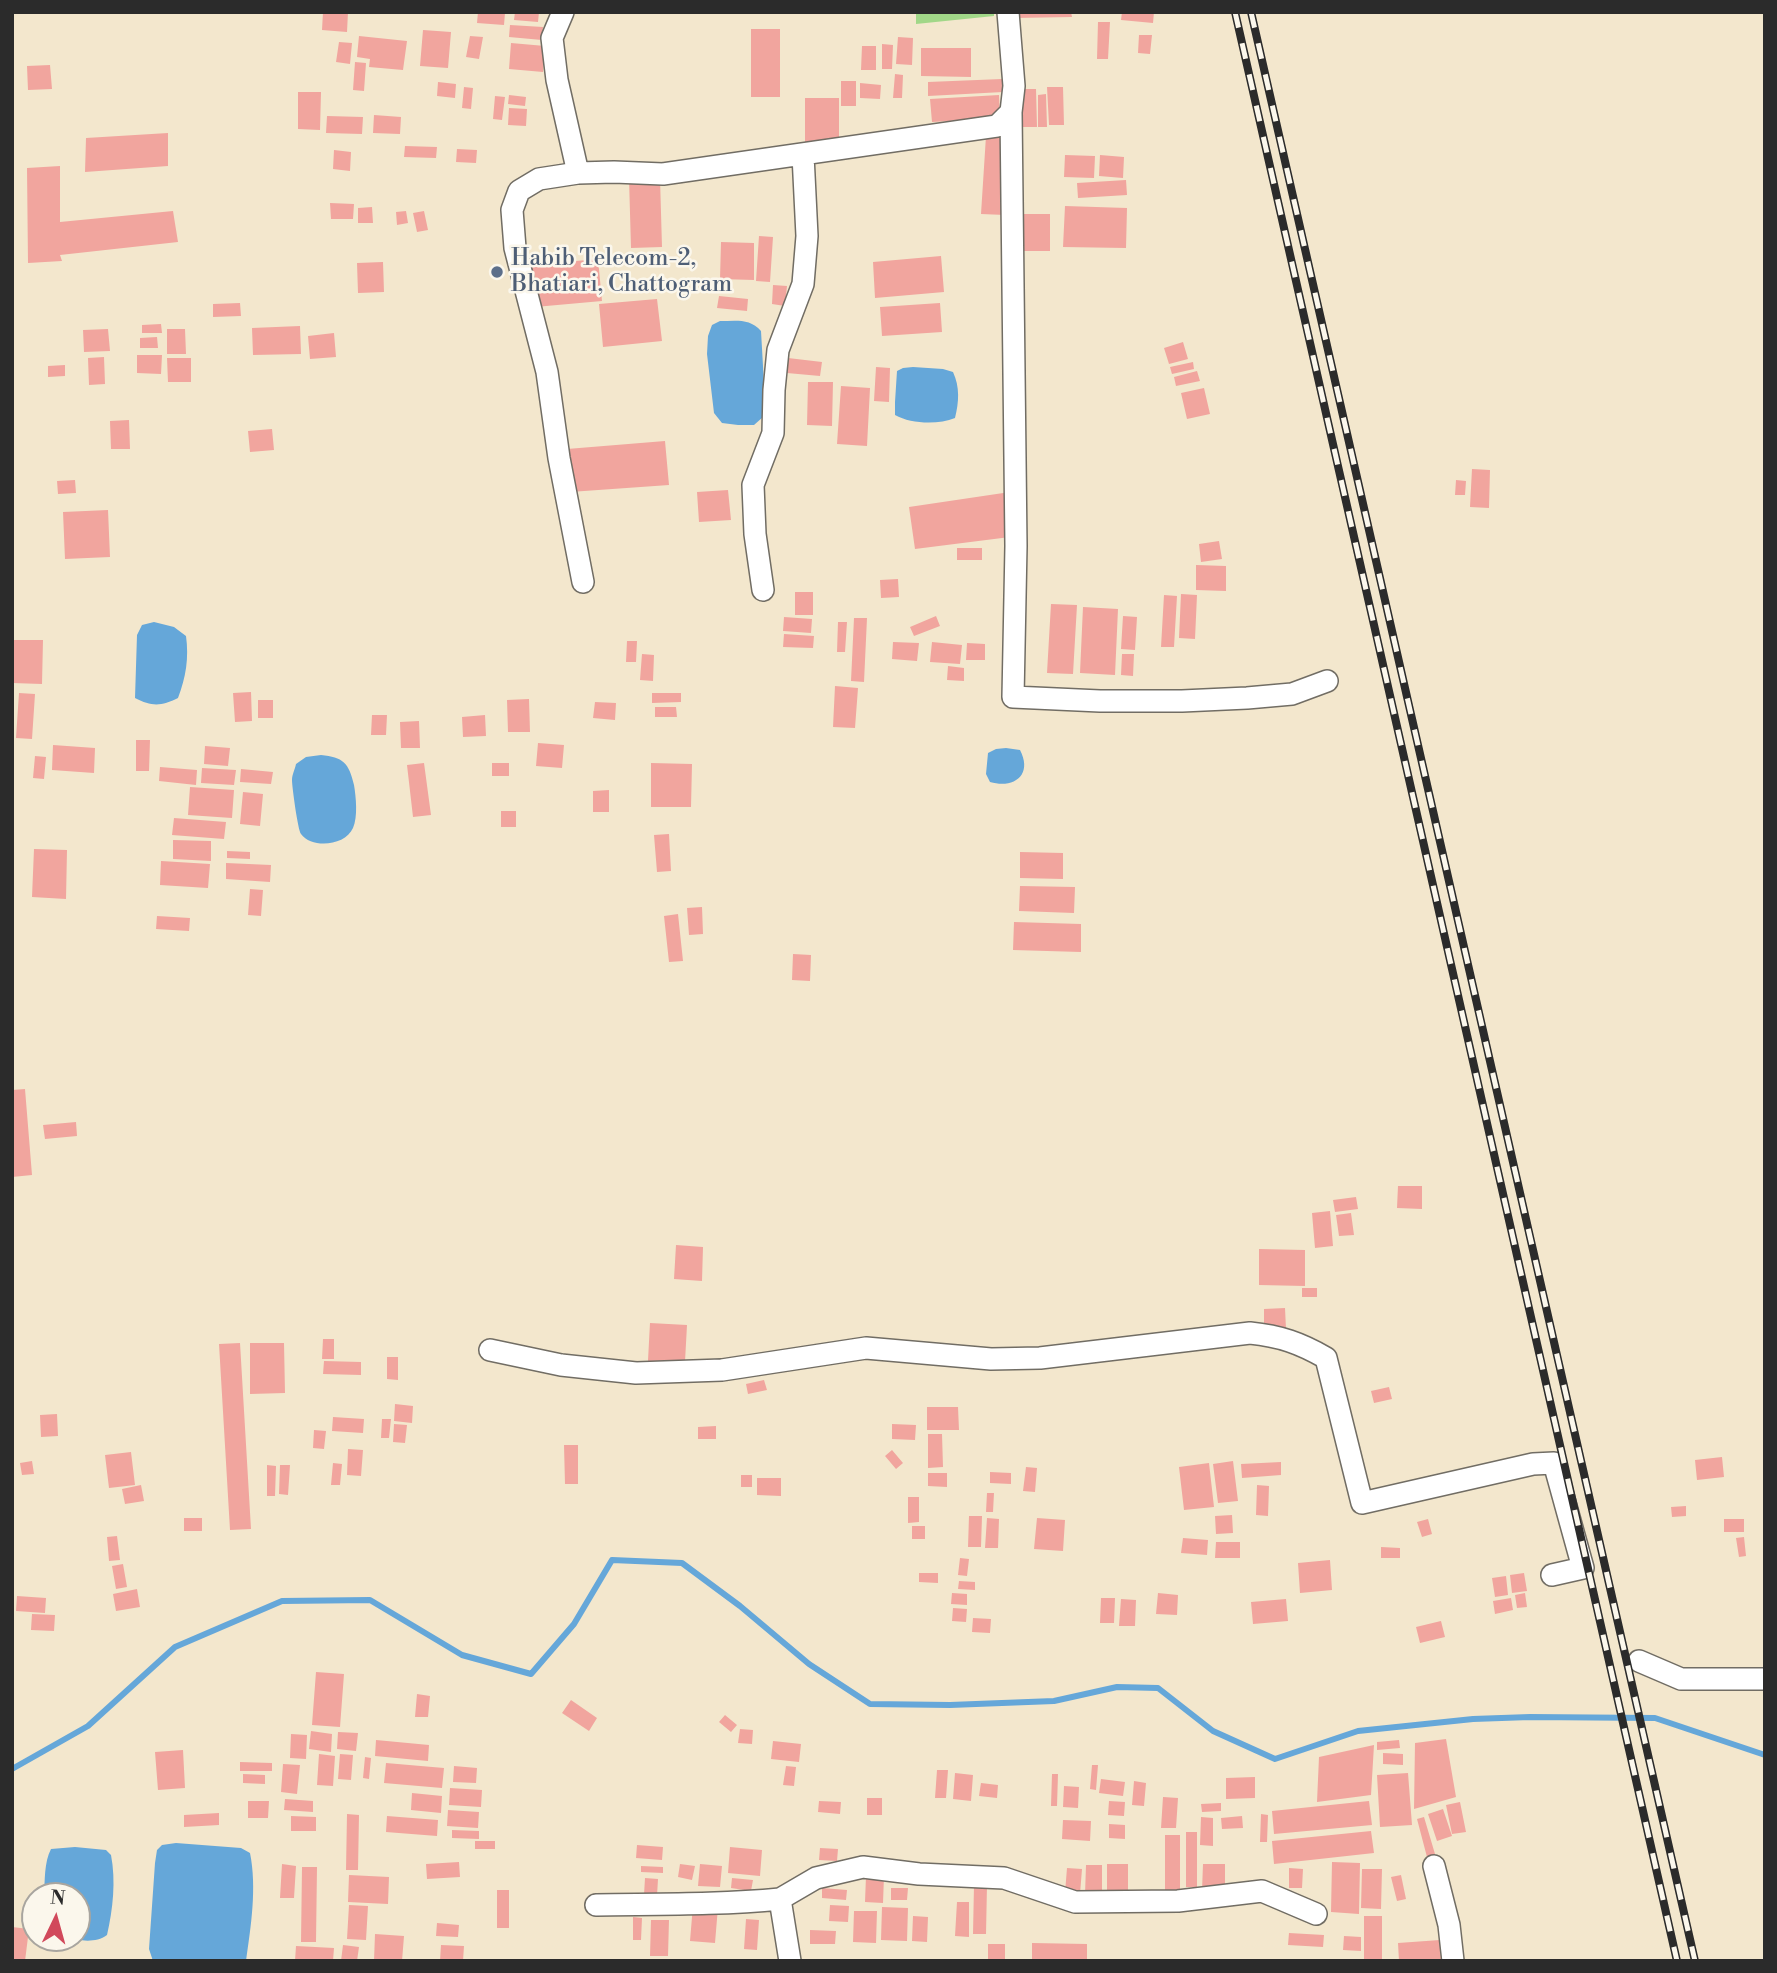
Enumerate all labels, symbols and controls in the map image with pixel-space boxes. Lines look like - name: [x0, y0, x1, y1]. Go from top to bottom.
- place label: Habib Telecom-2, Bhatiari, Chattogram: [511, 245, 732, 299]
- marker: Habib Telecom-2, Bhatiari, Chattogram: [489, 264, 505, 280]
- north arrow: [21, 1882, 91, 1952]
- text: N: [49, 1885, 66, 1911]

